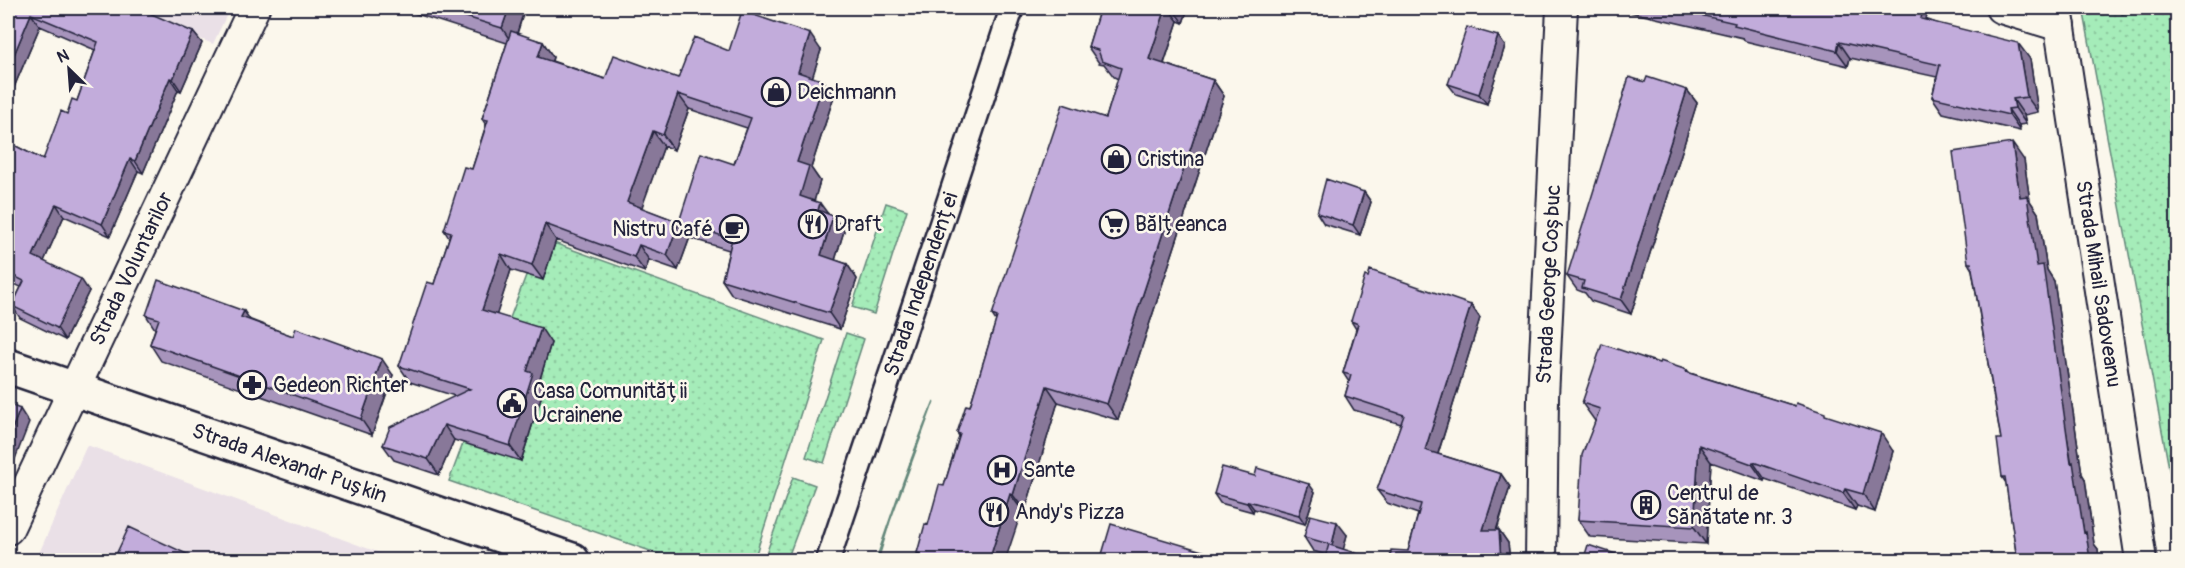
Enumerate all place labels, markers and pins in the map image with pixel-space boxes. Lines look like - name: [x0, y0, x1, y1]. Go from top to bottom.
- shop icon: Deichmann: [760, 76, 792, 108]
- place label: Deichmann: [797, 79, 896, 106]
- shop icon: Cristina: [1100, 143, 1132, 175]
- place label: Cristina: [1137, 146, 1204, 173]
- restaurant icon: Draft: [797, 208, 829, 240]
- supermarket icon: Bălțeanca: [1098, 208, 1130, 240]
- place label: Draft: [834, 211, 882, 238]
- place label: Bălțeanca: [1135, 211, 1227, 238]
- cafe icon: Nistru Café: [718, 213, 750, 245]
- place label: Nistru Café: [612, 216, 713, 243]
- pharmacy icon: Gedeon Richter: [236, 369, 268, 401]
- place label: Gedeon Richter: [273, 372, 409, 399]
- place label: Casa Comunității Ucrainene: [533, 378, 688, 429]
- public building icon: Casa Comunității Ucrainene: [496, 387, 528, 419]
- hospital icon: Sante: [986, 454, 1018, 486]
- place label: Sante: [1023, 457, 1076, 484]
- place label: Centrul de Sănătate nr. 3: [1667, 480, 1793, 531]
- building icon: Centrul de Sănătate nr. 3: [1630, 489, 1662, 521]
- restaurant icon: Andy's Pizza: [978, 496, 1010, 528]
- place label: Andy's Pizza: [1015, 499, 1124, 526]

